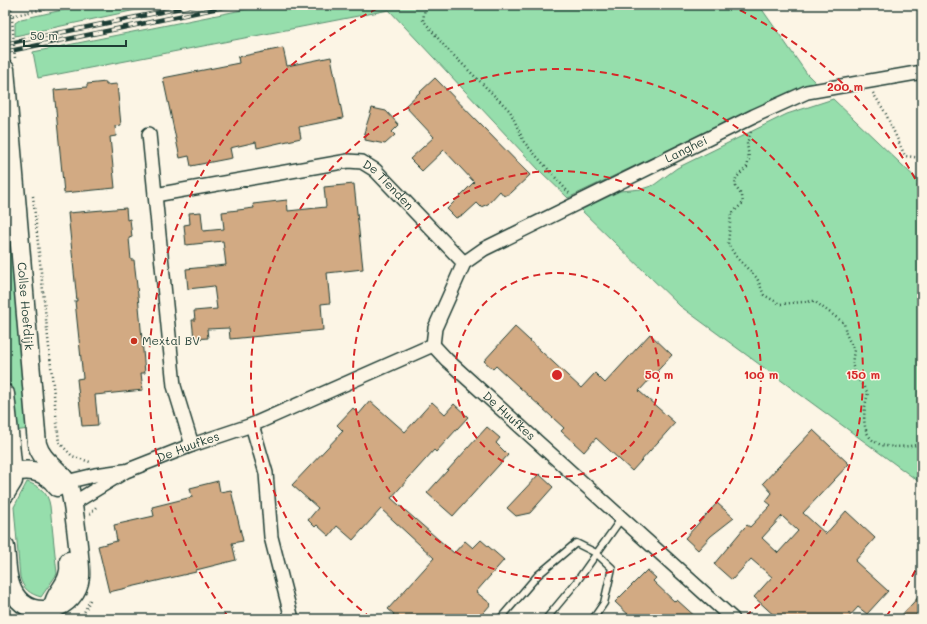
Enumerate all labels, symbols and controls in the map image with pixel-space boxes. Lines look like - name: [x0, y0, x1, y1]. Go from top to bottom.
- scale bar: [24, 22, 126, 48]
- text: 50 m: [30, 27, 58, 43]
- text: 200 m: [827, 78, 863, 94]
- street label: Langhei: [662, 131, 710, 166]
- street label: De Tienden: [360, 155, 418, 213]
- street label: Collse Hoefdijk: [15, 261, 38, 351]
- place label: Mextal BV: [142, 332, 200, 348]
- marker: Mextal BV: [129, 336, 139, 346]
- text: 50 m: [645, 366, 673, 382]
- text: 100 m: [744, 366, 778, 382]
- text: 150 m: [846, 366, 880, 382]
- centre of rings: [550, 368, 564, 382]
- street label: De Huufkes: [480, 387, 539, 443]
- street label: De Huufkes: [154, 427, 221, 465]

